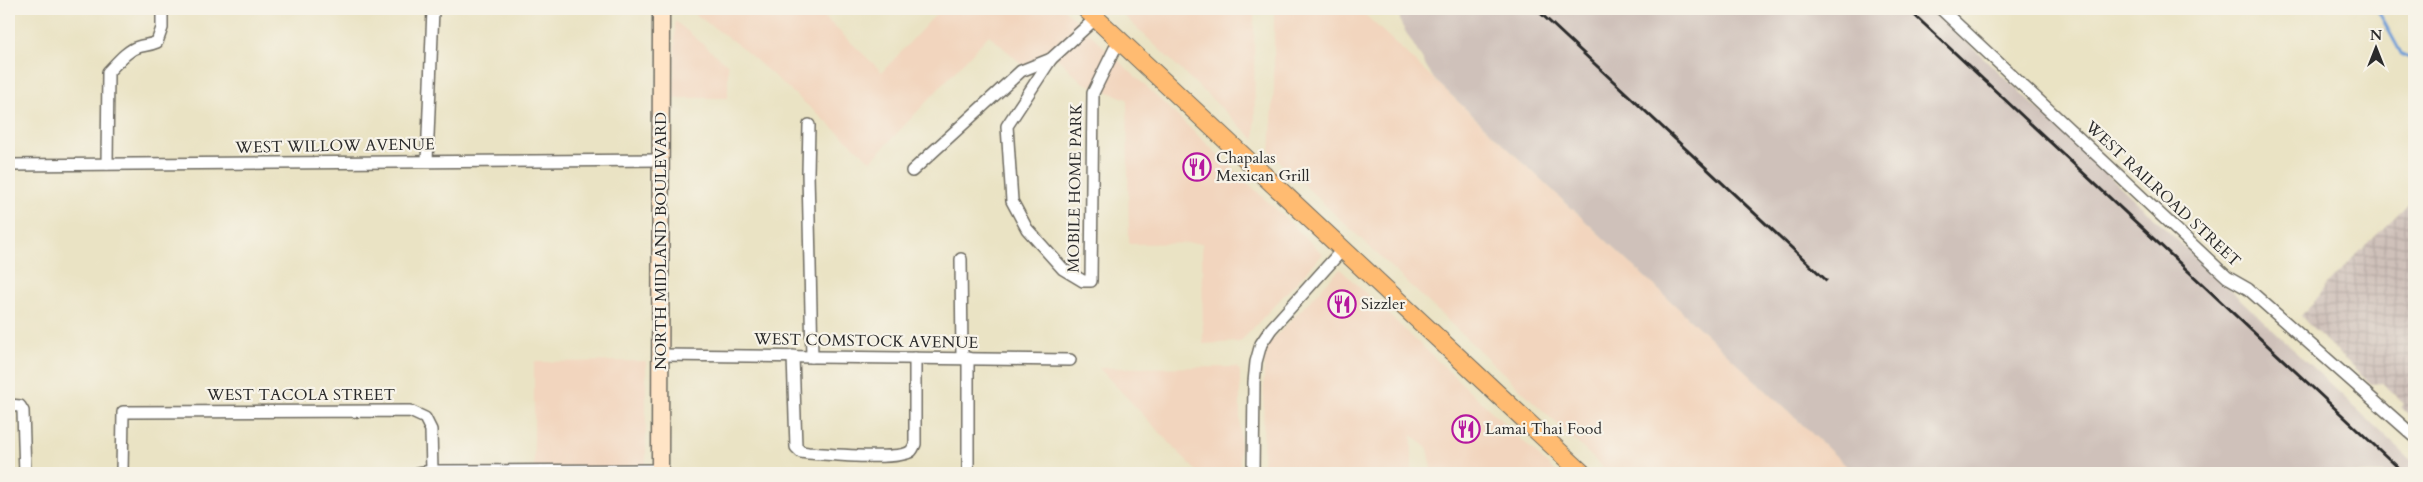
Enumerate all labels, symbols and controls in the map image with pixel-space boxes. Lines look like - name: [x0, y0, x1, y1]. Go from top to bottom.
- north arrow: [2350, 22, 2400, 72]
- text: N: [2370, 26, 2382, 45]
- street label: MOBILE HOME PARK: [1063, 103, 1087, 273]
- street label: NORTH MIDLAND BOULEVARD: [650, 112, 672, 370]
- street label: WEST RAILROAD STREET: [2080, 115, 2246, 272]
- street label: WEST WILLOW AVENUE: [234, 133, 435, 159]
- place label: Chapalas Mexican Grill: [1216, 147, 1310, 187]
- restaurant icon: Chapalas Mexican Grill: [1182, 152, 1212, 182]
- restaurant icon: Sizzler: [1327, 289, 1357, 319]
- place label: Sizzler: [1361, 293, 1405, 315]
- street label: WEST COMSTOCK AVENUE: [753, 328, 978, 354]
- street label: WEST TACOLA STREET: [206, 384, 395, 406]
- restaurant icon: Lamai Thai Food: [1451, 414, 1481, 444]
- place label: Lamai Thai Food: [1485, 418, 1602, 440]

